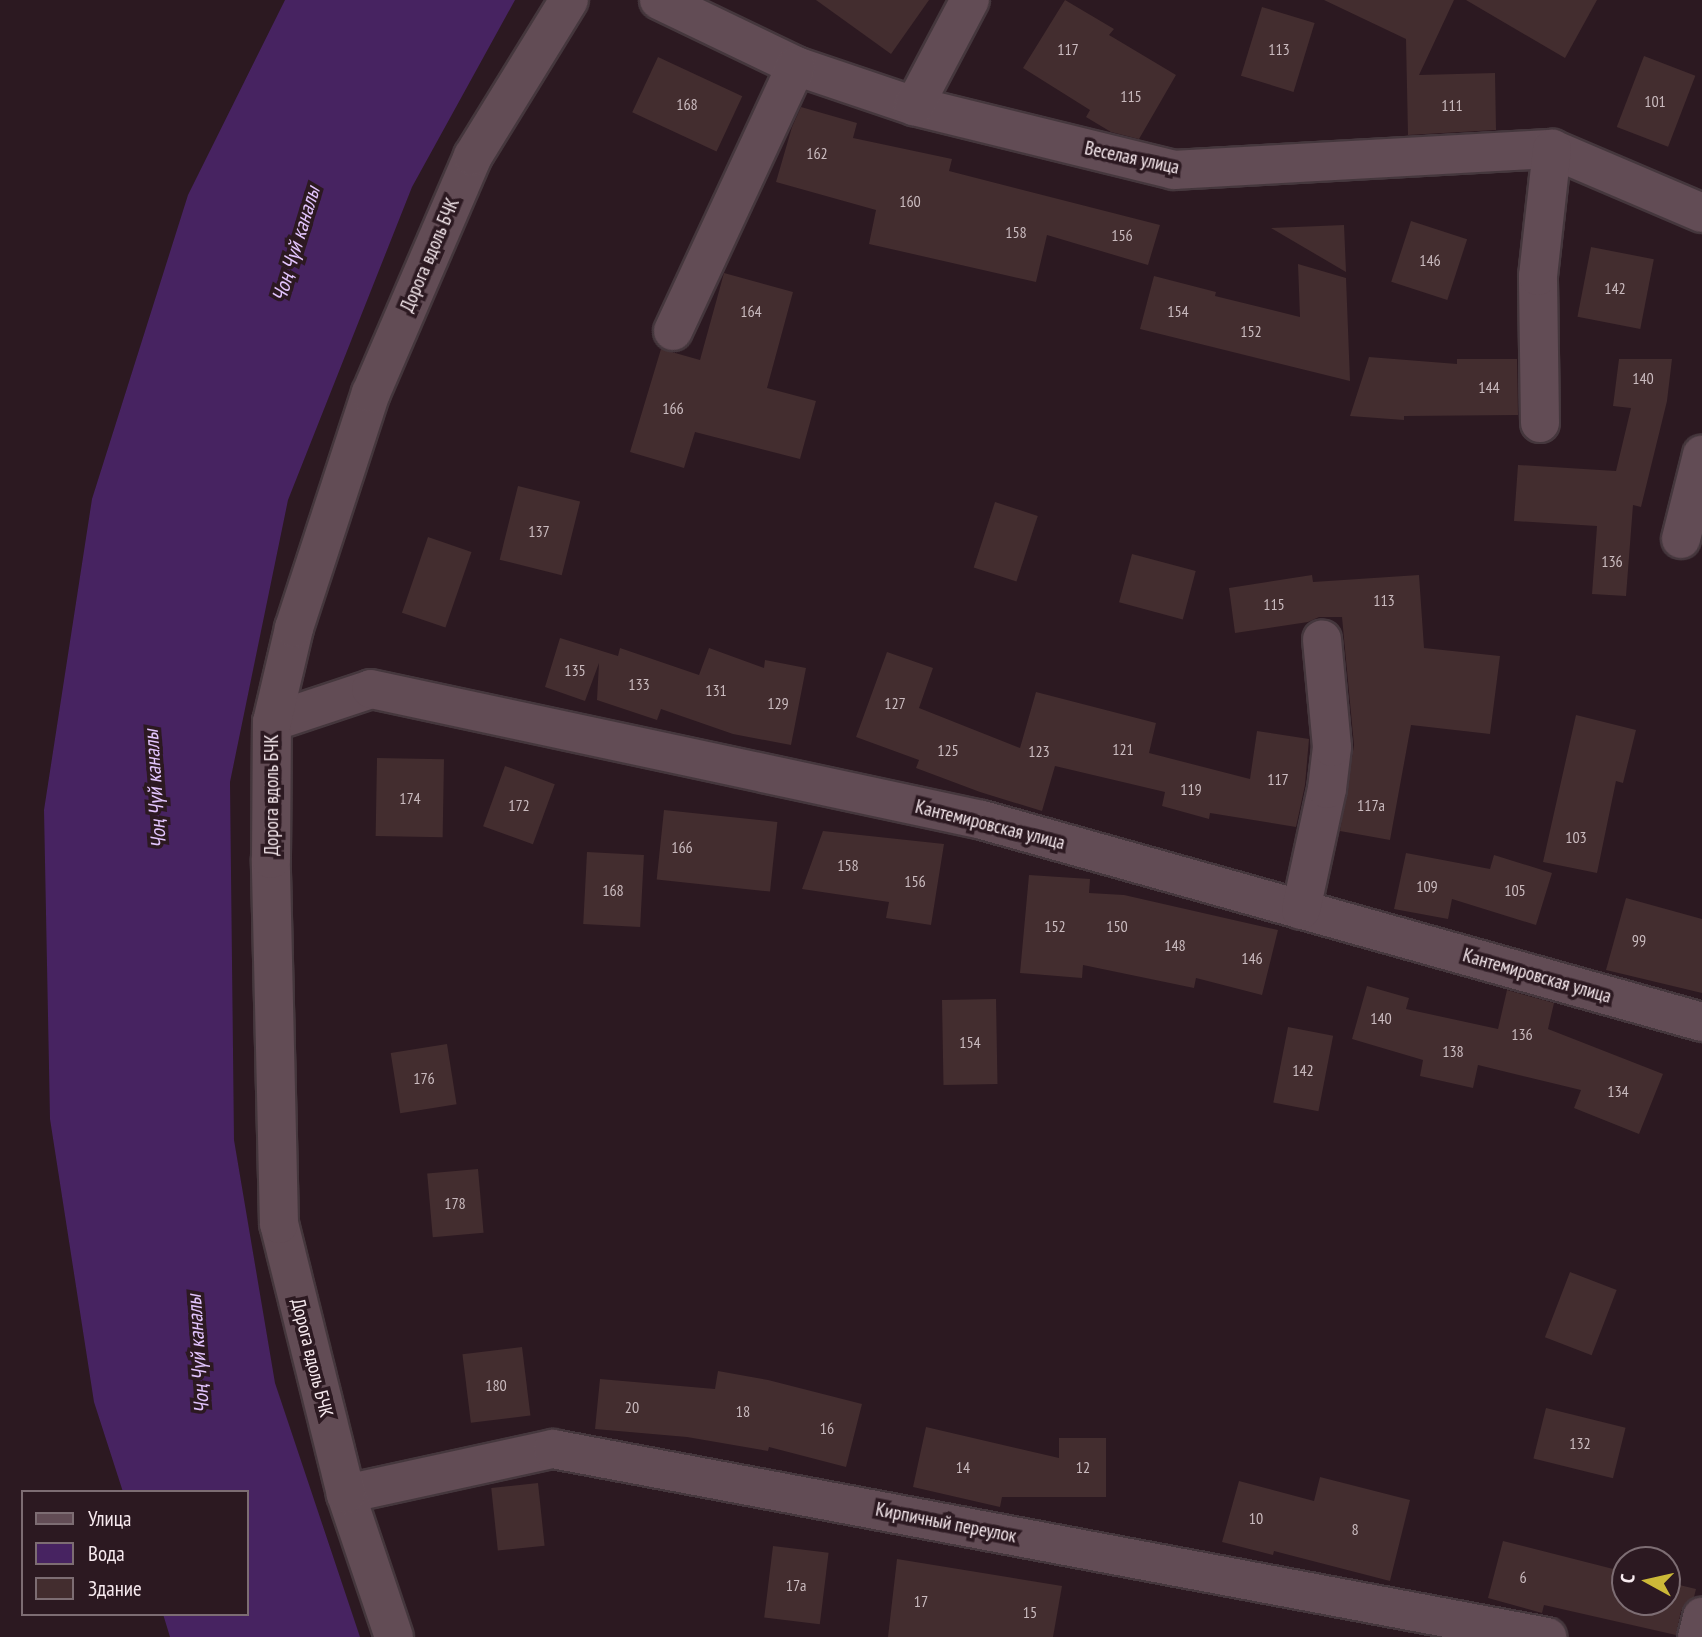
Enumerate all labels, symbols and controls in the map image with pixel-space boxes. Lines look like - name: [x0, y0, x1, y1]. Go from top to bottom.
- house number: 117: [1057, 39, 1079, 59]
- house number: 113: [1268, 39, 1290, 59]
- house number: 115: [1120, 86, 1142, 106]
- house number: 101: [1644, 91, 1666, 111]
- house number: 168: [676, 94, 698, 114]
- house number: 111: [1441, 95, 1463, 115]
- street label: Веселая улица: [1083, 137, 1181, 179]
- house number: 162: [806, 143, 828, 163]
- water label: Чоң Чүй каналы: [267, 183, 325, 305]
- house number: 160: [899, 191, 921, 211]
- street label: Дорога вдоль БЧК: [396, 194, 464, 316]
- house number: 158: [1005, 222, 1027, 242]
- house number: 156: [1111, 225, 1133, 245]
- house number: 146: [1419, 250, 1441, 270]
- house number: 142: [1604, 278, 1626, 298]
- house number: 164: [740, 301, 762, 321]
- house number: 154: [1167, 301, 1189, 321]
- house number: 152: [1240, 321, 1262, 341]
- house number: 140: [1632, 368, 1654, 388]
- house number: 144: [1478, 377, 1500, 397]
- house number: 166: [662, 398, 684, 418]
- house number: 137: [528, 521, 550, 541]
- house number: 136: [1601, 551, 1623, 571]
- house number: 113: [1373, 590, 1395, 610]
- house number: 115: [1263, 594, 1285, 614]
- house number: 135: [564, 660, 586, 680]
- house number: 133: [628, 674, 650, 694]
- house number: 131: [705, 680, 727, 700]
- house number: 129: [767, 693, 789, 713]
- house number: 127: [884, 693, 906, 713]
- water label: Чоң Чүй каналы: [138, 729, 172, 849]
- street label: Дорога вдоль БЧК: [261, 734, 283, 856]
- house number: 121: [1112, 739, 1134, 759]
- house number: 125: [937, 740, 959, 760]
- house number: 123: [1028, 741, 1050, 761]
- house number: 117: [1267, 769, 1289, 789]
- house number: 119: [1180, 779, 1202, 799]
- house number: 174: [399, 788, 421, 808]
- house number: 172: [508, 795, 530, 815]
- street label: Кантемировская улица: [913, 795, 1067, 855]
- house number: 117a: [1357, 795, 1385, 815]
- house number: 103: [1565, 827, 1587, 847]
- house number: 166: [671, 837, 693, 857]
- house number: 158: [837, 855, 859, 875]
- house number: 156: [904, 871, 926, 891]
- house number: 109: [1416, 876, 1438, 896]
- house number: 168: [602, 880, 624, 900]
- house number: 105: [1504, 880, 1526, 900]
- house number: 152: [1044, 916, 1066, 936]
- house number: 150: [1106, 916, 1128, 936]
- house number: 99: [1632, 930, 1646, 950]
- house number: 148: [1164, 935, 1186, 955]
- street label: Кантемировская улица: [1460, 944, 1614, 1008]
- house number: 146: [1241, 948, 1263, 968]
- house number: 140: [1370, 1008, 1392, 1028]
- house number: 136: [1511, 1024, 1533, 1044]
- house number: 154: [959, 1032, 981, 1052]
- house number: 138: [1442, 1041, 1464, 1061]
- house number: 142: [1292, 1060, 1314, 1080]
- house number: 176: [413, 1068, 435, 1088]
- house number: 134: [1607, 1081, 1629, 1101]
- house number: 178: [444, 1193, 466, 1213]
- water label: Чоң Чүй каналы: [181, 1294, 215, 1414]
- street label: Дорога вдоль БЧК: [286, 1296, 338, 1420]
- house number: 180: [485, 1375, 507, 1395]
- house number: 20: [625, 1397, 639, 1417]
- house number: 18: [736, 1401, 750, 1421]
- house number: 16: [820, 1418, 834, 1438]
- house number: 132: [1569, 1433, 1591, 1453]
- house number: 14: [956, 1457, 970, 1477]
- house number: 12: [1076, 1457, 1090, 1477]
- legend: [21, 1490, 248, 1616]
- street label: Кирпичный переулок: [874, 1498, 1018, 1548]
- text: Улица: [88, 1505, 131, 1532]
- house number: 10: [1249, 1508, 1263, 1528]
- house number: 8: [1351, 1519, 1359, 1539]
- text: Вода: [88, 1540, 125, 1567]
- north arrow: [1611, 1546, 1681, 1616]
- house number: 6: [1519, 1567, 1527, 1587]
- text: С: [1615, 1572, 1640, 1584]
- text: Здание: [88, 1575, 142, 1602]
- house number: 17a: [786, 1575, 806, 1595]
- house number: 17: [914, 1591, 928, 1611]
- house number: 15: [1023, 1602, 1037, 1622]

